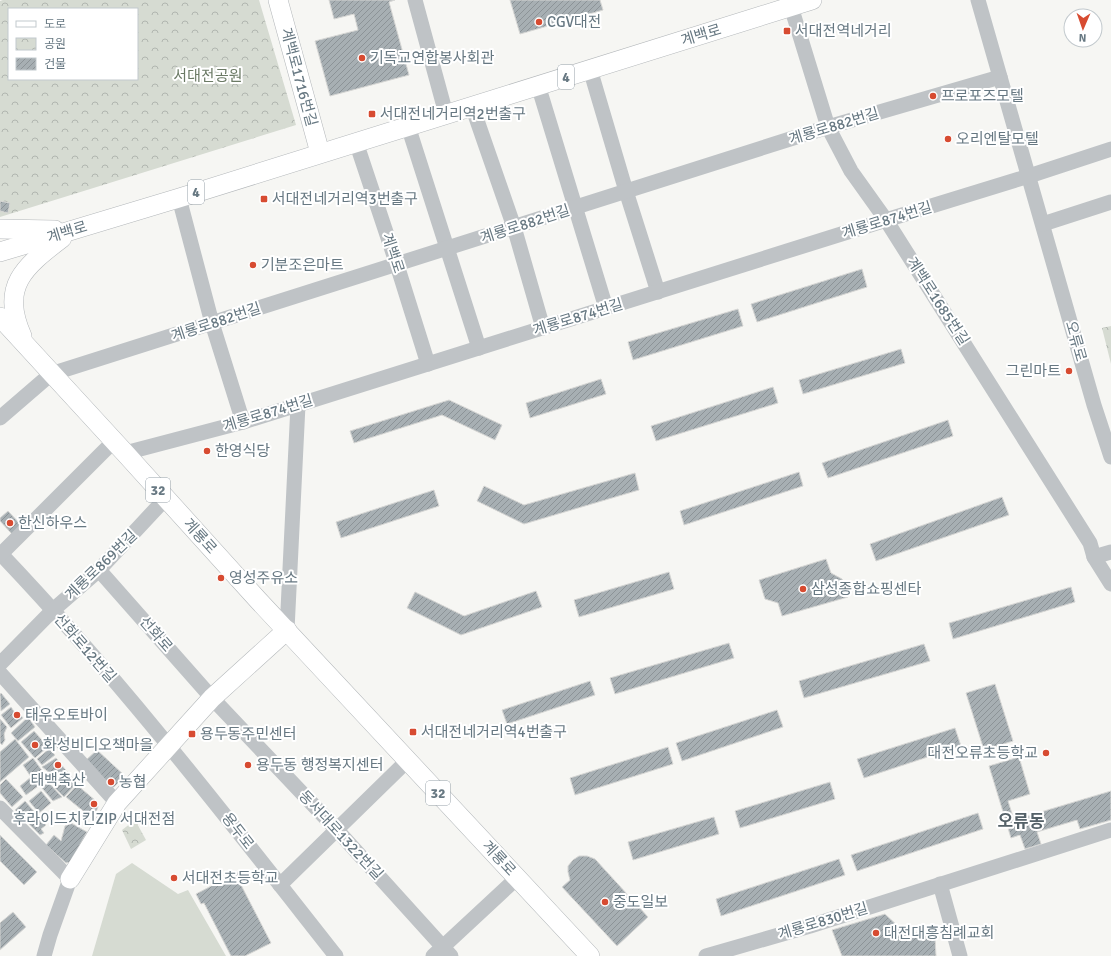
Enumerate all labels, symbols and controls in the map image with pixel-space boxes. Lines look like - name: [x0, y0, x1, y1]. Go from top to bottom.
- legend: [8, 8, 138, 80]
- north arrow: [1063, 8, 1103, 48]
- place label: CGV대전: [547, 13, 602, 31]
- text: 도로: [44, 17, 66, 32]
- marker: CGV대전: [534, 17, 544, 27]
- street label: 계백로: [679, 20, 723, 50]
- place label: 서대전역네거리: [795, 22, 892, 40]
- street label: 계백로1716번길: [277, 26, 321, 128]
- marker: 서대전역네거리: [782, 26, 792, 36]
- text: N: [1079, 31, 1087, 44]
- text: 공원: [44, 37, 66, 52]
- place label: 기독교연합봉사회관: [370, 49, 494, 67]
- marker: 기독교연합봉사회관: [357, 53, 367, 63]
- text: 건물: [44, 57, 66, 72]
- road number: 4: [558, 65, 574, 89]
- park label: 서대전공원: [173, 67, 243, 85]
- place label: 프로포즈모텔: [941, 87, 1024, 105]
- marker: 프로포즈모텔: [928, 91, 938, 101]
- street label: 계룡로882번길: [787, 104, 881, 148]
- place label: 서대전네거리역2번출구: [380, 105, 526, 123]
- marker: 서대전네거리역2번출구: [367, 109, 377, 119]
- place label: 오리엔탈모텔: [956, 130, 1039, 148]
- marker: 오리엔탈모텔: [943, 134, 953, 144]
- road number: 4: [188, 180, 204, 204]
- place label: 서대전네거리역3번출구: [272, 190, 418, 208]
- marker: 서대전네거리역3번출구: [259, 194, 269, 204]
- street label: 계룡로874번길: [840, 198, 934, 242]
- street label: 계룡로882번길: [478, 201, 572, 247]
- street label: 계백로: [45, 217, 89, 247]
- street label: 계백로: [378, 231, 408, 275]
- street label: 계백로1685번길: [903, 254, 973, 348]
- place label: 기분조은마트: [261, 256, 344, 274]
- marker: 기분조은마트: [248, 260, 258, 270]
- street label: 계룡로874번길: [531, 295, 625, 339]
- street label: 계룡로882번길: [169, 299, 263, 345]
- street label: 오류로: [1062, 319, 1090, 363]
- place label: 그린마트: [1006, 362, 1061, 380]
- marker: 그린마트: [1064, 366, 1074, 376]
- street label: 계룡로874번길: [221, 391, 315, 435]
- place label: 한영식당: [215, 442, 270, 460]
- marker: 한영식당: [202, 446, 212, 456]
- road number: 32: [146, 478, 170, 502]
- place label: 한신하우스: [18, 514, 87, 532]
- street label: 계룡로: [179, 515, 221, 557]
- marker: 한신하우스: [5, 518, 15, 528]
- street label: 계룡로869번길: [61, 526, 141, 604]
- place label: 영성주유소: [229, 569, 298, 587]
- marker: 영성주유소: [216, 573, 226, 583]
- place label: 삼성종합쇼핑센타: [811, 580, 922, 598]
- marker: 삼성종합쇼핑센타: [798, 584, 808, 594]
- street label: 선화로12번길: [50, 610, 120, 686]
- street label: 선화로: [136, 612, 176, 656]
- place label: 태우오토바이: [25, 706, 108, 724]
- marker: 태우오토바이: [12, 710, 22, 720]
- place label: 서대전네거리역4번출구: [421, 723, 567, 741]
- place label: 용두동주민센터: [200, 725, 297, 743]
- marker: 서대전네거리역4번출구: [408, 727, 418, 737]
- marker: 용두동주민센터: [187, 729, 197, 739]
- place label: 화성비디오책마을: [43, 736, 153, 754]
- marker: 화성비디오책마을: [30, 740, 40, 750]
- place label: 대전오류초등학교: [928, 744, 1038, 762]
- marker: 대전오류초등학교: [1041, 748, 1051, 758]
- place label: 용두동 행정복지센터: [256, 756, 384, 774]
- marker: 태백축산: [53, 760, 63, 770]
- marker: 용두동 행정복지센터: [243, 760, 253, 770]
- place label: 태백축산: [30, 771, 86, 789]
- place label: 농협: [119, 773, 147, 791]
- marker: 농협: [106, 777, 116, 787]
- road number: 32: [426, 781, 450, 805]
- street label: 동서대로1322번길: [295, 787, 387, 883]
- marker: 후라이드치킨ZIP 서대전점: [89, 799, 99, 809]
- street label: 용두로: [218, 809, 258, 853]
- place label: 후라이드치킨ZIP 서대전점: [13, 810, 175, 828]
- district label: 오류동: [998, 811, 1045, 832]
- street label: 계룡로: [478, 837, 520, 879]
- place label: 서대전초등학교: [182, 869, 279, 887]
- marker: 서대전초등학교: [169, 873, 179, 883]
- place label: 중도일보: [613, 893, 668, 911]
- marker: 중도일보: [600, 897, 610, 907]
- street label: 계룡로830번길: [776, 899, 870, 943]
- place label: 대전대흥침례교회: [884, 924, 994, 942]
- marker: 대전대흥침례교회: [871, 928, 881, 938]

